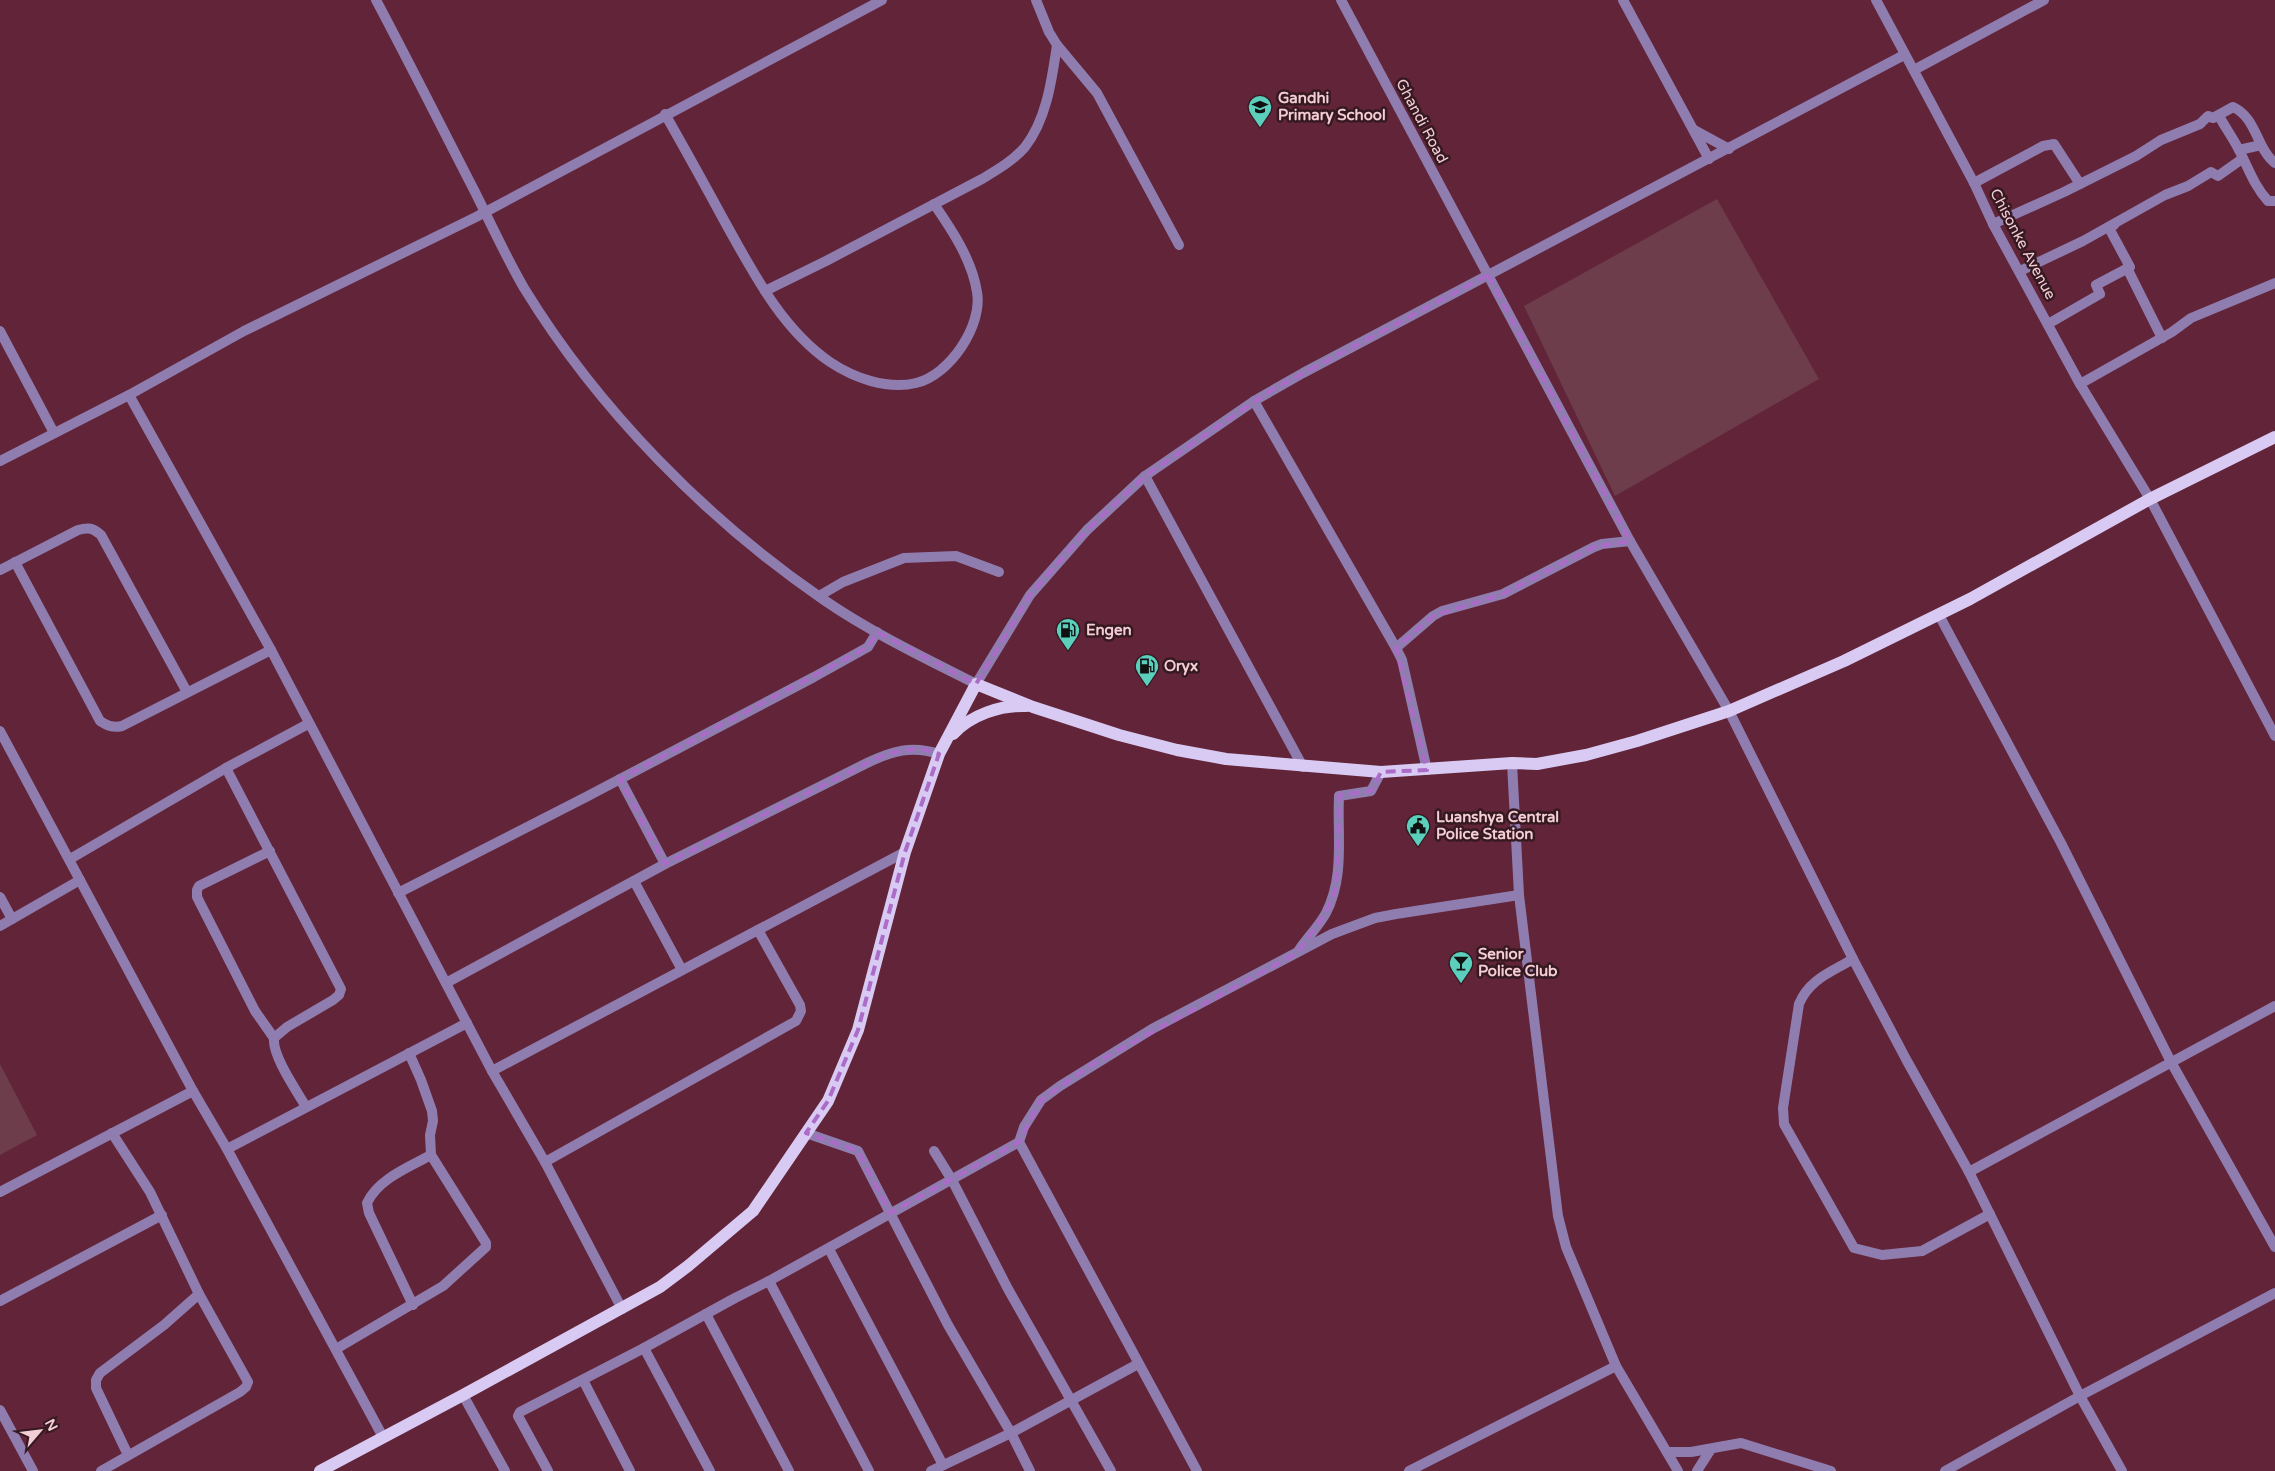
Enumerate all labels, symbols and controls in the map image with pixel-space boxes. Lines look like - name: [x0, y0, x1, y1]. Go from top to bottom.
- street label: Ghandi Road: [1392, 76, 1452, 166]
- place label: Gandhi Primary School: [1278, 89, 1386, 125]
- school or university icon: Gandhi Primary School: [1247, 94, 1273, 128]
- street label: Chisonke Avenue: [1986, 186, 2060, 302]
- fuel station icon: Engen: [1055, 617, 1081, 651]
- place label: Engen: [1086, 621, 1132, 640]
- fuel station icon: Oryx: [1134, 653, 1160, 687]
- place label: Oryx: [1164, 657, 1198, 676]
- place label: Luanshya Central Police Station: [1436, 808, 1559, 843]
- public building icon: Luanshya Central Police Station: [1405, 813, 1431, 847]
- place label: Senior Police Club: [1478, 945, 1558, 980]
- bar icon: Senior Police Club: [1448, 950, 1474, 984]
- north arrow: [15, 1406, 65, 1456]
- text: N: [41, 1416, 61, 1434]

